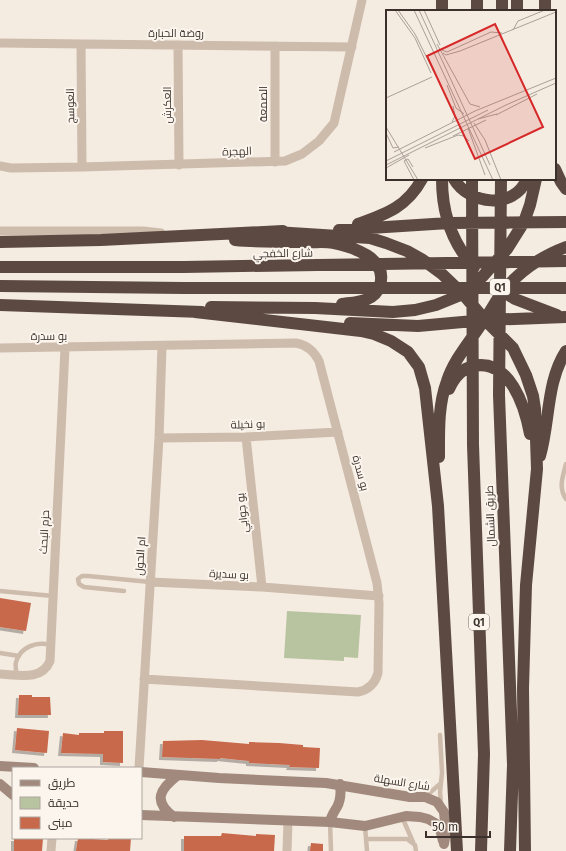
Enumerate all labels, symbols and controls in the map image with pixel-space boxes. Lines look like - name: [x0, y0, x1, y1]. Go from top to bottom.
- inset map: [386, 10, 556, 180]
- street label: روضة الحبارة: [148, 27, 204, 40]
- street label: الصمعة: [257, 86, 270, 122]
- street label: العكرش: [161, 87, 174, 123]
- street label: العوسج: [64, 88, 78, 124]
- street label: الهجرة: [222, 144, 252, 159]
- street label: شارع الخفجي: [253, 246, 313, 263]
- road number: Q1: [490, 279, 510, 295]
- street label: بو سدرة: [31, 330, 67, 343]
- street label: بو نخيلة: [230, 417, 266, 432]
- street label: بو سدرة: [350, 454, 372, 493]
- street label: طريق الشمال: [483, 485, 498, 547]
- street label: بو جوابي: [234, 492, 253, 534]
- street label: حزم البحث: [37, 510, 53, 554]
- street label: ام الحول: [133, 536, 149, 576]
- street label: بو سديرة: [209, 567, 249, 582]
- road number: Q1: [469, 614, 489, 630]
- legend: [12, 767, 142, 839]
- street label: شارع السهلة: [373, 772, 431, 794]
- text: طريق: [48, 776, 76, 790]
- text: حديقة: [48, 796, 79, 810]
- scale bar: [426, 813, 490, 839]
- text: مبنى: [48, 816, 73, 830]
- text: 50 m: [432, 820, 458, 834]

